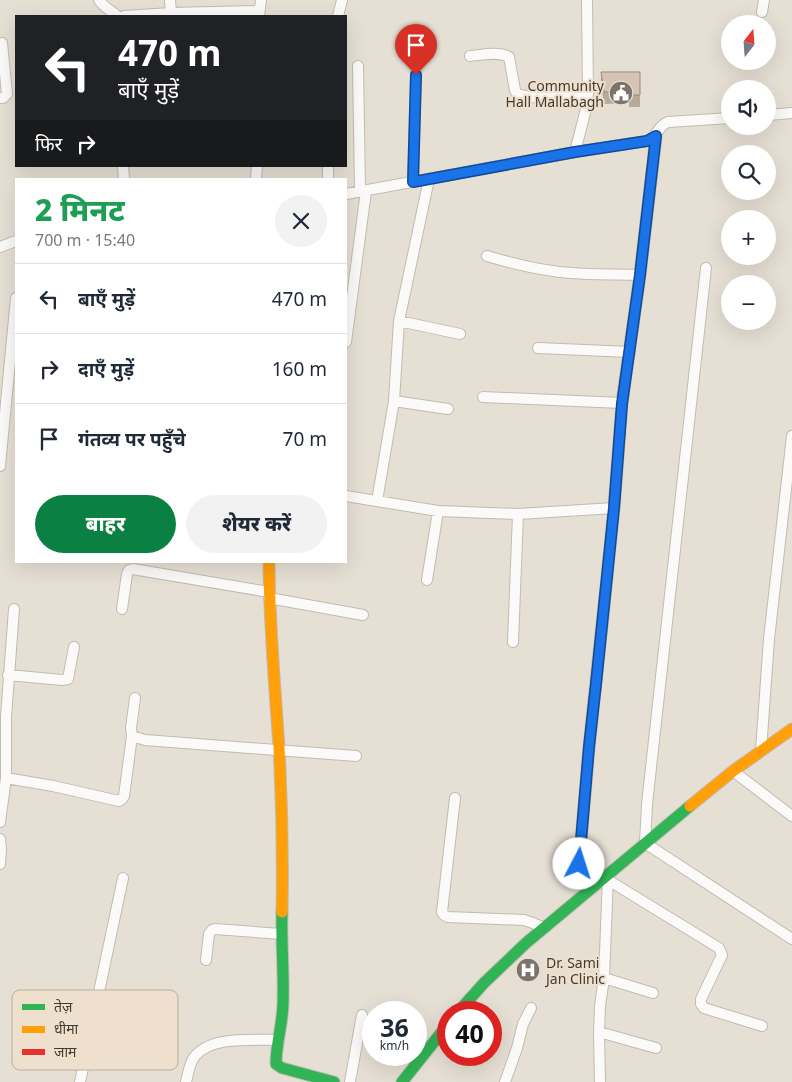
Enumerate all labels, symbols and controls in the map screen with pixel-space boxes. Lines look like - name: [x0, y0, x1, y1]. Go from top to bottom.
- north arrow: [721, 15, 776, 70]
- map controls: [721, 15, 776, 330]
- pin: [395, 24, 437, 75]
- text: 470 m: [118, 29, 221, 76]
- icon: arrive: [402, 31, 430, 59]
- icon: left: [35, 35, 100, 100]
- text: बाएँ मुड़ें: [118, 74, 179, 104]
- place label: Community Hall Mallabagh: [506, 76, 605, 111]
- public building icon: Community Hall Mallabagh: [608, 80, 634, 106]
- button: sound: [721, 80, 776, 135]
- icon: right: [72, 130, 100, 158]
- text: फिर: [35, 131, 62, 157]
- button: search: [721, 145, 776, 200]
- text: 2 मिनट: [35, 189, 125, 230]
- button: close: [275, 195, 327, 247]
- button: +: [721, 210, 776, 265]
- text: 700 m · 15:40: [35, 229, 135, 251]
- button: −: [721, 275, 776, 330]
- icon: left: [35, 285, 63, 313]
- text: बाएँ मुड़ें: [78, 286, 135, 312]
- text: 470 m: [272, 286, 327, 312]
- icon: right: [35, 355, 63, 383]
- text: दाएँ मुड़ें: [78, 356, 134, 382]
- text: 160 m: [272, 356, 327, 382]
- icon: arrive: [35, 425, 63, 453]
- text: गंतव्य पर पहुँचे: [78, 426, 186, 452]
- text: 70 m: [283, 426, 327, 452]
- button: बाहर: [35, 495, 176, 553]
- button: शेयर करें: [186, 495, 327, 553]
- position arrow: [552, 837, 604, 889]
- place label: Dr. Sami Jan Clinic: [544, 953, 605, 988]
- hospital icon: Dr. Sami Jan Clinic: [515, 957, 541, 983]
- legend: [12, 990, 178, 1070]
- text: तेज़: [54, 997, 73, 1016]
- speed limit sign: 40: [437, 1001, 502, 1066]
- text: 36: [380, 1010, 409, 1044]
- text: धीमा: [54, 1019, 79, 1038]
- text: km/h: [380, 1037, 409, 1054]
- text: जाम: [54, 1042, 77, 1061]

